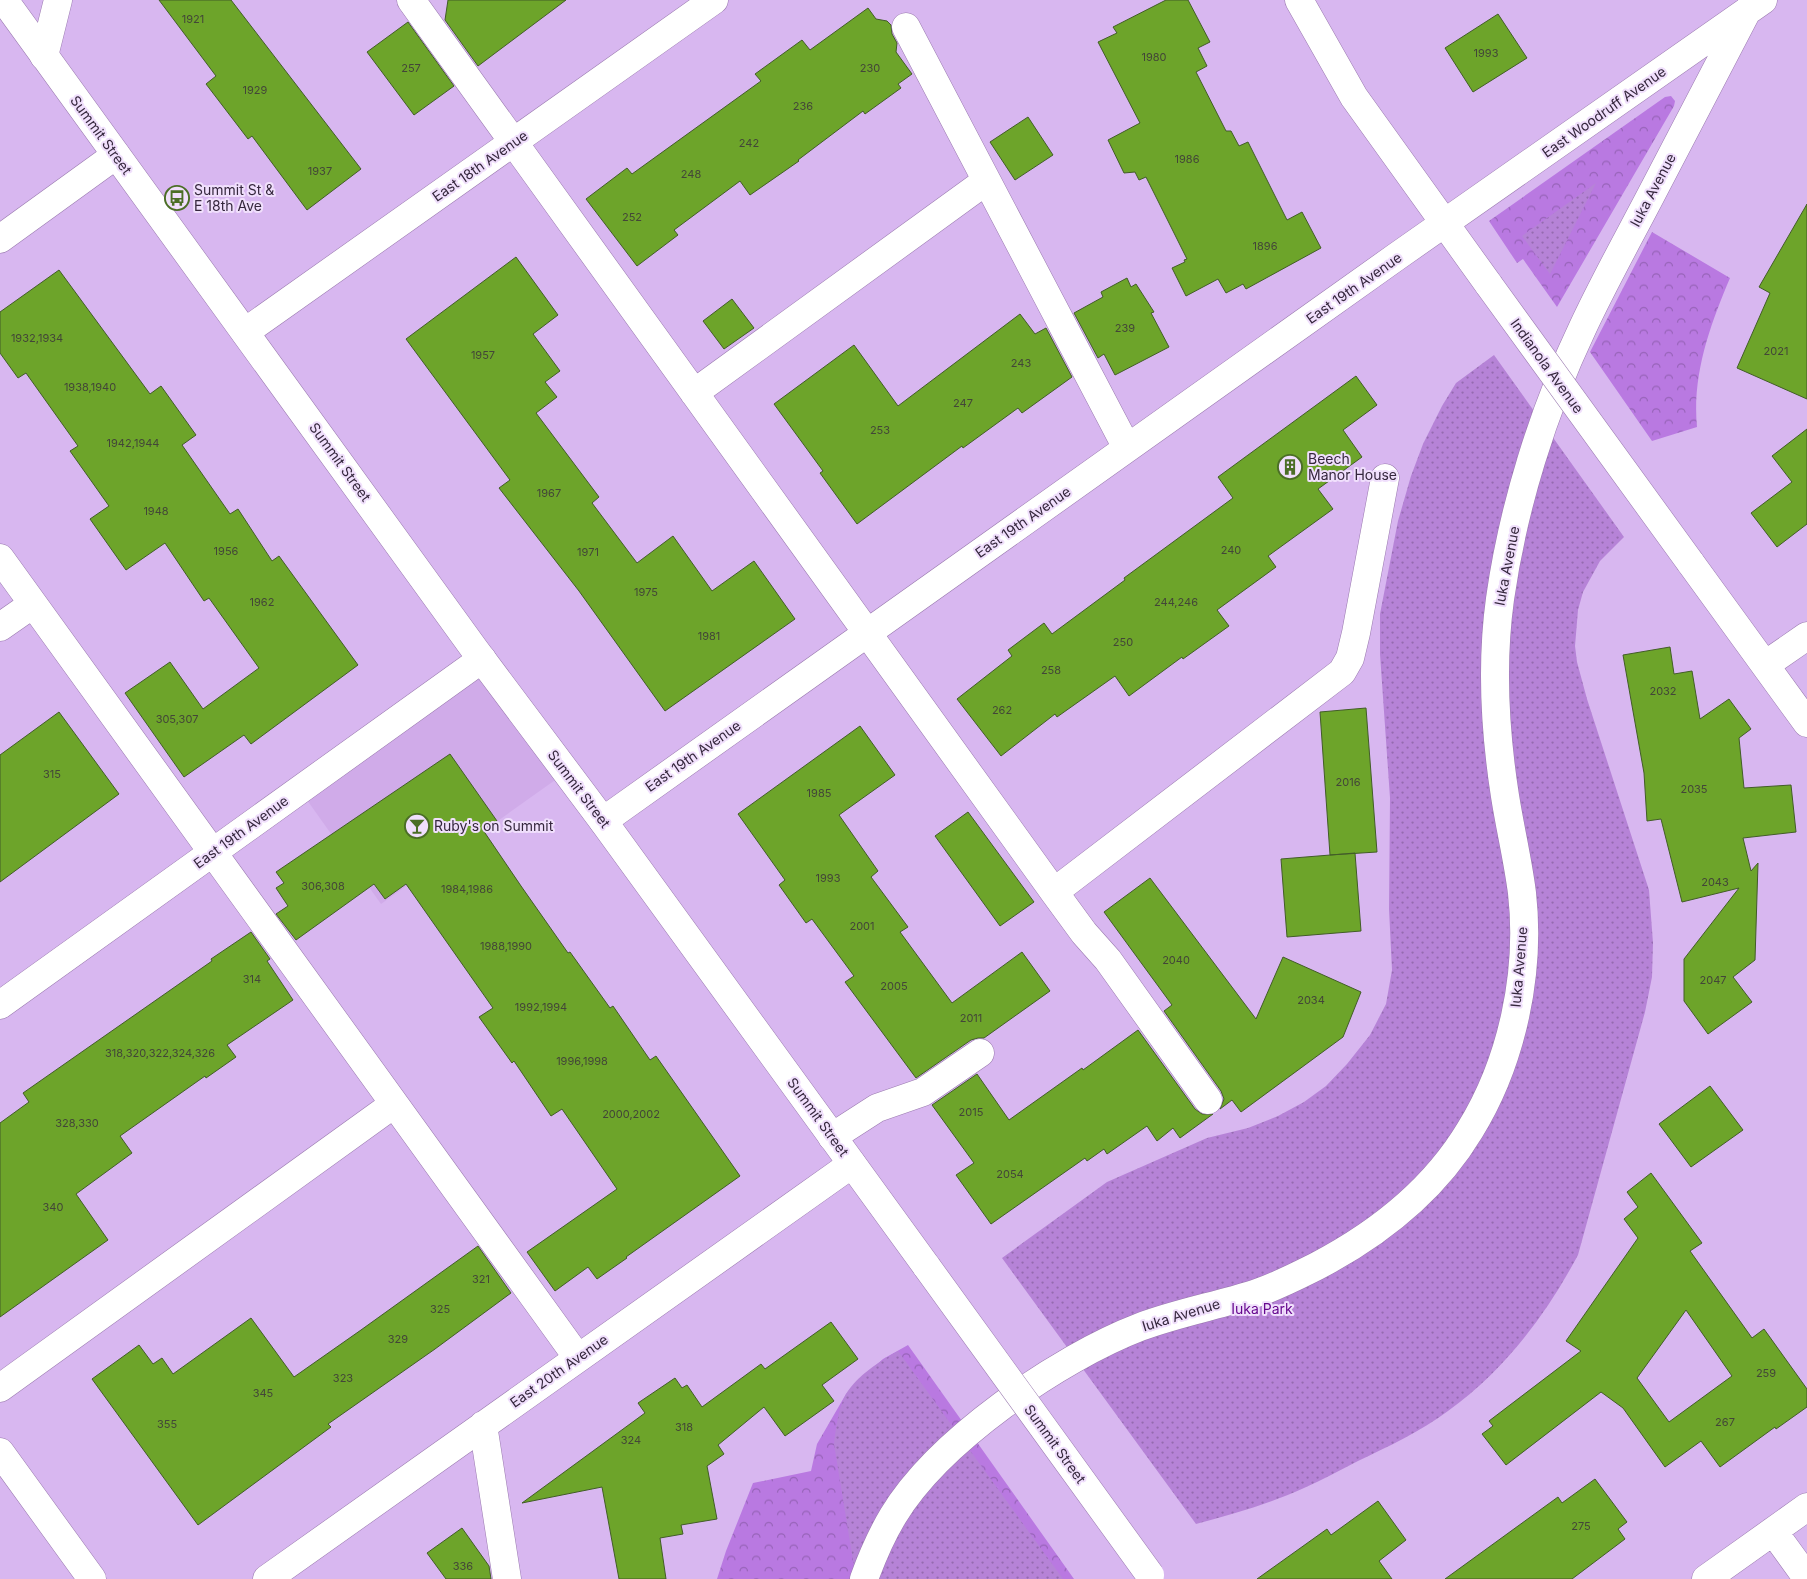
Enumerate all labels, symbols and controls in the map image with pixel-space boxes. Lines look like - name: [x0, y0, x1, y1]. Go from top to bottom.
- house number: 1921: [182, 12, 204, 26]
- house number: 1993: [1474, 46, 1499, 60]
- house number: 1980: [1141, 50, 1167, 64]
- house number: 257: [401, 61, 421, 75]
- house number: 230: [860, 61, 880, 75]
- street label: East Woodruff Avenue: [1539, 62, 1669, 161]
- house number: 1929: [243, 83, 268, 97]
- street label: Summit Street: [67, 92, 136, 178]
- house number: 236: [793, 99, 813, 113]
- street label: East 18th Avenue: [429, 126, 531, 205]
- house number: 242: [739, 136, 759, 150]
- street label: Iuka Avenue: [1626, 150, 1679, 229]
- house number: 1986: [1175, 152, 1200, 166]
- house number: 1937: [308, 164, 332, 178]
- house number: 248: [681, 167, 701, 181]
- place label: Summit St & E 18th Ave: [194, 181, 274, 214]
- bus stop icon: Summit St & E 18th Ave: [164, 185, 190, 211]
- house number: 252: [622, 210, 642, 224]
- house number: 1896: [1253, 239, 1278, 253]
- street label: East 19th Avenue: [1303, 248, 1405, 327]
- street label: Indianola Avenue: [1507, 315, 1587, 416]
- house number: 239: [1115, 321, 1135, 335]
- house number: 1932,1934: [11, 331, 63, 345]
- house number: 2021: [1764, 344, 1788, 358]
- house number: 1957: [471, 348, 495, 362]
- house number: 243: [1011, 356, 1031, 370]
- house number: 1938,1940: [64, 380, 116, 394]
- house number: 247: [953, 396, 973, 410]
- street label: Summit Street: [306, 419, 375, 505]
- house number: 253: [870, 423, 890, 437]
- house number: 1942,1944: [107, 436, 159, 450]
- place label: Beech Manor House: [1308, 450, 1397, 483]
- building icon: Beech Manor House: [1277, 454, 1303, 480]
- street label: East 19th Avenue: [972, 482, 1074, 561]
- house number: 1967: [537, 486, 561, 500]
- house number: 1948: [143, 504, 169, 518]
- street label: Iuka Avenue: [1490, 525, 1523, 607]
- house number: 240: [1221, 543, 1241, 557]
- house number: 1956: [214, 544, 239, 558]
- house number: 1971: [577, 545, 599, 559]
- house number: 1975: [634, 585, 658, 599]
- house number: 1962: [250, 595, 274, 609]
- house number: 244,246: [1154, 595, 1198, 609]
- house number: 1981: [698, 629, 720, 643]
- house number: 250: [1113, 635, 1133, 649]
- house number: 258: [1041, 663, 1061, 677]
- house number: 2032: [1649, 684, 1677, 698]
- house number: 262: [992, 703, 1012, 717]
- house number: 305,307: [156, 712, 198, 726]
- street label: East 19th Avenue: [642, 716, 744, 795]
- street label: Summit Street: [545, 746, 614, 831]
- house number: 315: [43, 767, 61, 781]
- house number: 2016: [1336, 775, 1361, 789]
- house number: 2035: [1680, 782, 1708, 796]
- house number: 1985: [807, 786, 832, 800]
- street label: East 19th Avenue: [190, 792, 291, 872]
- bar icon: Ruby's on Summit: [404, 813, 430, 839]
- place label: Ruby's on Summit: [434, 817, 554, 834]
- house number: 1993: [816, 871, 841, 885]
- house number: 2043: [1701, 875, 1729, 889]
- house number: 306,308: [301, 879, 345, 893]
- house number: 1984,1986: [441, 882, 493, 896]
- house number: 2001: [849, 919, 875, 933]
- street label: Iuka Avenue: [1507, 926, 1530, 1008]
- house number: 1988,1990: [480, 939, 532, 953]
- house number: 2040: [1162, 953, 1190, 967]
- house number: 314: [243, 972, 261, 986]
- house number: 2047: [1700, 973, 1726, 987]
- house number: 2005: [880, 979, 908, 993]
- house number: 2034: [1297, 993, 1325, 1007]
- house number: 1992,1994: [515, 1000, 567, 1014]
- house number: 2011: [960, 1011, 982, 1025]
- house number: 318,320,322,324,326: [105, 1046, 215, 1060]
- house number: 1996,1998: [556, 1054, 608, 1068]
- street label: Summit Street: [784, 1074, 853, 1160]
- house number: 2015: [959, 1105, 984, 1119]
- house number: 2000,2002: [602, 1107, 660, 1121]
- house number: 328,330: [55, 1116, 99, 1130]
- house number: 2054: [996, 1167, 1024, 1181]
- house number: 340: [43, 1200, 63, 1214]
- house number: 321: [472, 1272, 490, 1286]
- street label: Iuka Avenue: [1140, 1295, 1222, 1334]
- park label: Iuka Park: [1231, 1300, 1293, 1317]
- house number: 325: [430, 1302, 450, 1316]
- street label: East 20th Avenue: [506, 1330, 611, 1411]
- house number: 329: [388, 1332, 408, 1346]
- house number: 259: [1756, 1366, 1776, 1380]
- house number: 323: [333, 1371, 353, 1385]
- house number: 345: [253, 1386, 274, 1400]
- street label: Summit Street: [1021, 1401, 1090, 1487]
- house number: 267: [1715, 1415, 1735, 1429]
- house number: 355: [157, 1417, 177, 1431]
- house number: 318: [675, 1420, 693, 1434]
- house number: 324: [621, 1433, 641, 1447]
- house number: 275: [1571, 1519, 1591, 1533]
- house number: 336: [453, 1559, 473, 1573]

